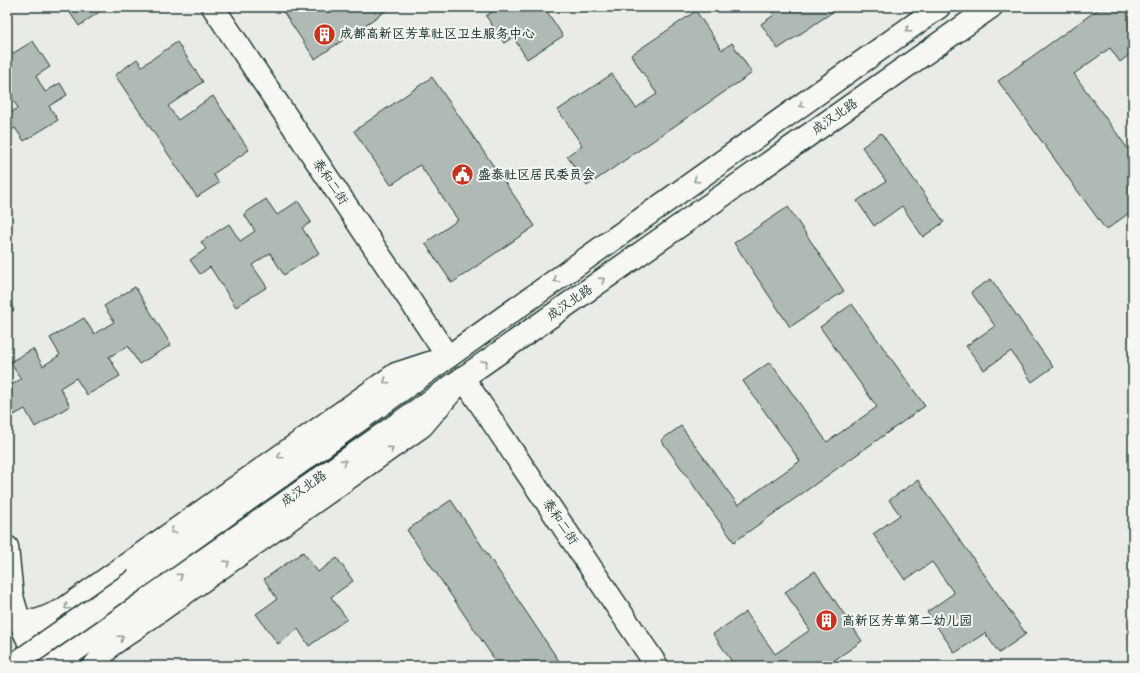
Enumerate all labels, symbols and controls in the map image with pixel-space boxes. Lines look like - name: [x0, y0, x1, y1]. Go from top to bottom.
- building icon: 成都高新区芳草社区卫生服务中心: [312, 21, 338, 47]
- one-way arrow: [905, 25, 912, 32]
- place label: 成都高新区芳草社区卫生服务中心: [340, 26, 535, 43]
- street label: 成汉北路: [809, 95, 861, 139]
- one-way arrow: [799, 100, 806, 107]
- street label: 泰和二街: [308, 156, 352, 208]
- public building icon: 盛泰社区居民委员会: [450, 162, 476, 188]
- place label: 盛泰社区居民委员会: [478, 167, 595, 184]
- one-way arrow: [693, 175, 700, 182]
- one-way arrow: [553, 275, 560, 282]
- one-way arrow: [598, 278, 605, 285]
- street label: 成汉北路: [544, 281, 596, 325]
- one-way arrow: [480, 361, 487, 368]
- one-way arrow: [383, 376, 390, 384]
- one-way arrow: [386, 447, 393, 454]
- one-way arrow: [277, 451, 284, 458]
- one-way arrow: [340, 459, 347, 466]
- street label: 成汉北路: [278, 467, 330, 511]
- street label: 泰和二街: [538, 496, 582, 548]
- one-way arrow: [171, 526, 178, 533]
- one-way arrow: [223, 560, 230, 568]
- one-way arrow: [176, 573, 183, 581]
- one-way arrow: [65, 602, 72, 609]
- building icon: 高新区芳草第二幼儿园: [813, 608, 839, 634]
- place label: 高新区芳草第二幼儿园: [842, 613, 972, 630]
- one-way arrow: [116, 636, 123, 643]

